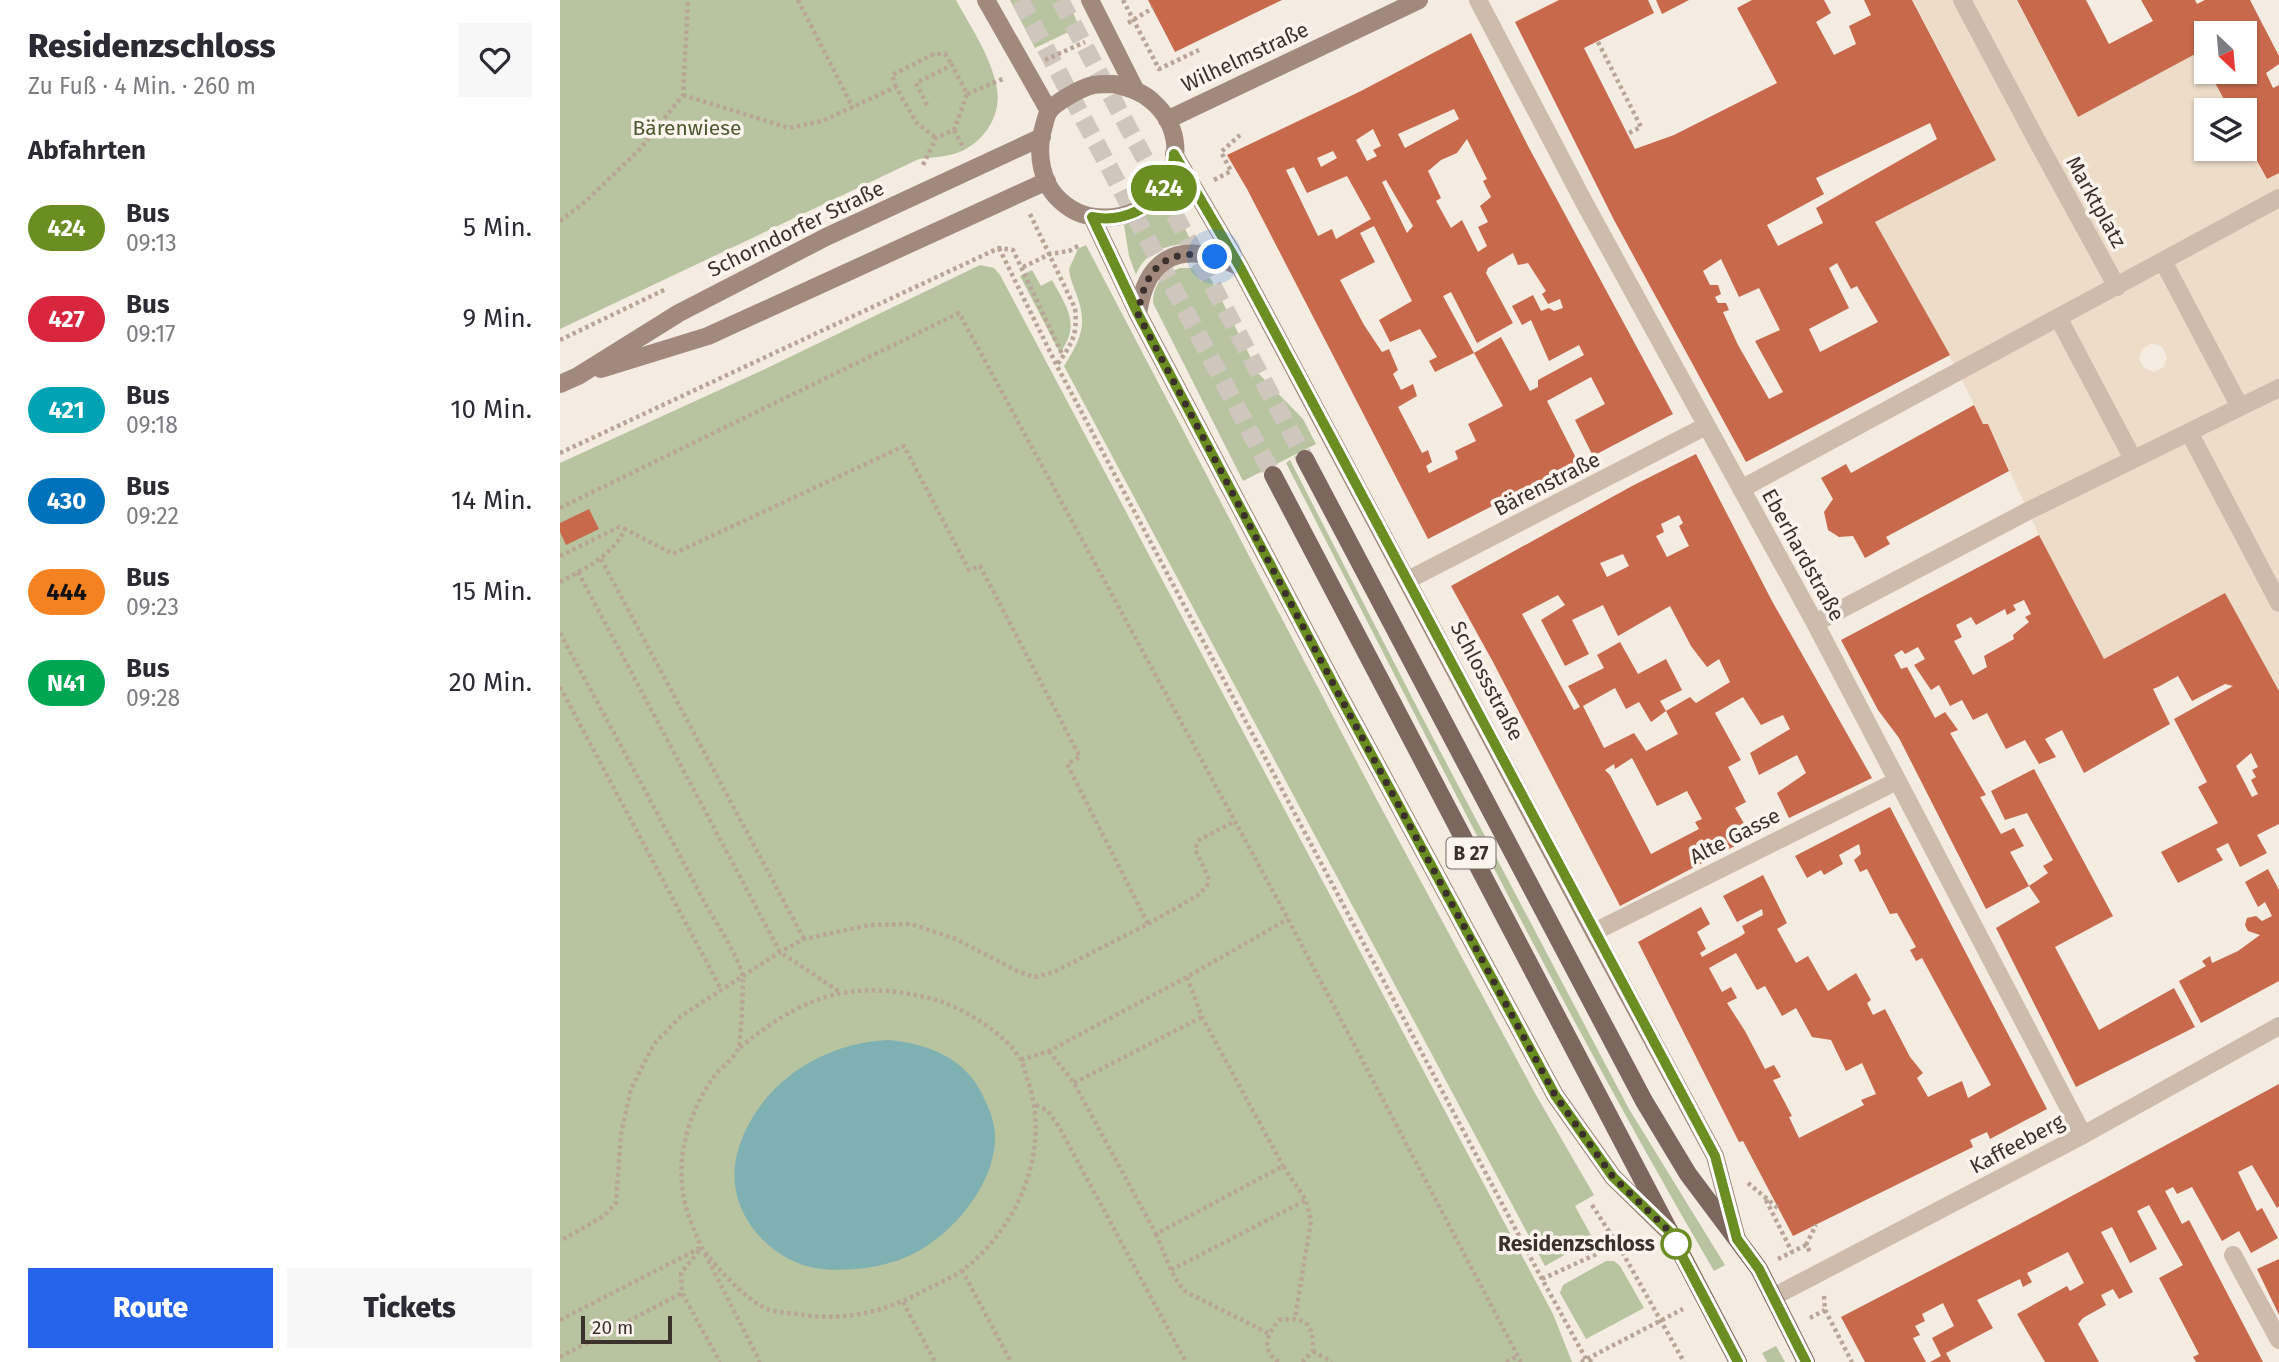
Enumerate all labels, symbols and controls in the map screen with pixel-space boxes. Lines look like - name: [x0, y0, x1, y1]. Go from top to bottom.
- street label: Wilhelmstraße: [1177, 16, 1313, 98]
- north arrow: [2194, 21, 2258, 84]
- map controls: [2194, 21, 2257, 161]
- button: heart: [458, 23, 532, 97]
- text: Residenzschloss: [28, 26, 276, 66]
- text: Zu Fuß · 4 Min. · 260 m: [28, 72, 256, 100]
- button: layers: [2194, 98, 2257, 161]
- park label: Bärenwiese: [632, 115, 742, 141]
- text: Abfahrten: [28, 135, 146, 166]
- street label: Marktplatz: [2060, 152, 2132, 252]
- line badge: 424: [1124, 165, 1204, 211]
- text: 424: [1145, 174, 1183, 202]
- street label: Schorndorfer Straße: [704, 175, 888, 283]
- text: Bus: [126, 198, 169, 229]
- text: 5 Min.: [463, 212, 532, 243]
- text: 424: [47, 214, 86, 242]
- text: 09:13: [126, 229, 177, 257]
- your location: [1197, 239, 1232, 274]
- text: Bus: [126, 289, 169, 320]
- text: 9 Min.: [462, 303, 532, 334]
- text: 427: [48, 305, 85, 333]
- text: 09:17: [126, 320, 175, 348]
- text: Bus: [126, 380, 169, 411]
- text: 10 Min.: [450, 394, 532, 425]
- text: 421: [48, 396, 85, 424]
- text: 09:18: [126, 411, 178, 439]
- street label: Bärenstraße: [1490, 446, 1604, 522]
- text: Bus: [126, 471, 169, 502]
- street label: Eberhardstraße: [1756, 484, 1850, 626]
- text: 14 Min.: [451, 485, 532, 516]
- text: 430: [47, 487, 86, 515]
- text: 09:22: [126, 502, 179, 530]
- text: Bus: [126, 562, 169, 593]
- text: 15 Min.: [452, 576, 532, 607]
- text: 444: [46, 578, 87, 606]
- text: 09:23: [126, 593, 179, 621]
- street label: Schlossstraße: [1445, 617, 1529, 745]
- text: Bus: [126, 653, 169, 684]
- text: 20 Min.: [449, 667, 532, 698]
- text: N41: [47, 669, 86, 697]
- text: 09:28: [126, 684, 180, 712]
- street label: Alte Gasse: [1686, 802, 1784, 870]
- road number: B 27: [1446, 838, 1496, 868]
- street label: Kaffeeberg: [1965, 1108, 2069, 1180]
- marker: Residenzschloss: [1661, 1229, 1691, 1259]
- place label: Residenzschloss: [1498, 1231, 1655, 1257]
- button: Route: [28, 1268, 273, 1348]
- button: Tickets: [287, 1268, 532, 1348]
- scale bar: [581, 1313, 672, 1345]
- text: 20 m: [592, 1316, 633, 1339]

